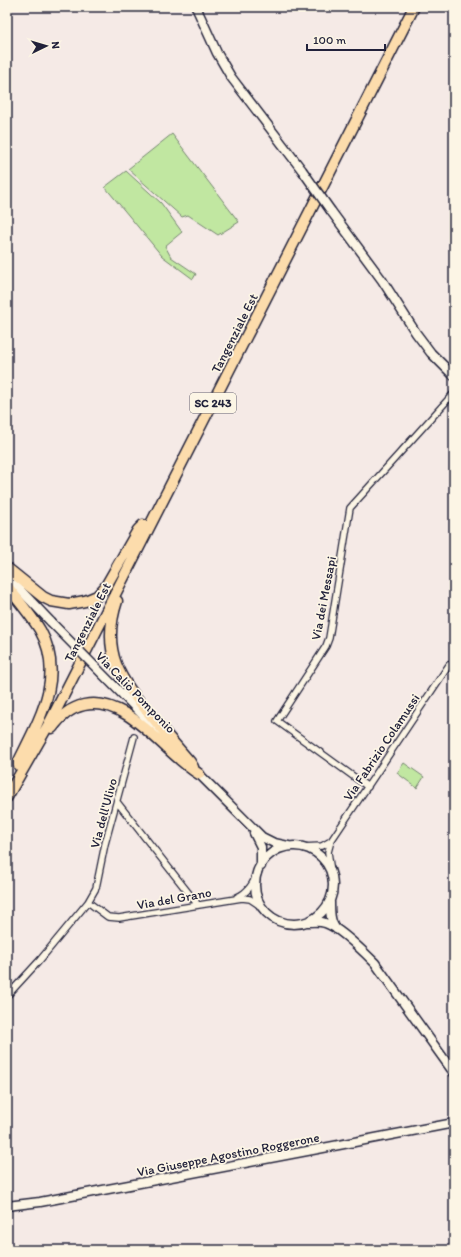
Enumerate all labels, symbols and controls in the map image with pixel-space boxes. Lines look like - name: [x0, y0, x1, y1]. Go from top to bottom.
- north arrow: [26, 26, 66, 66]
- scale bar: [307, 26, 385, 52]
- text: 100 m: [313, 33, 346, 47]
- text: N: [49, 41, 62, 49]
- street label: Tangenziale Est: [208, 291, 261, 375]
- road number: SC 243: [190, 393, 236, 413]
- street label: Via dei Messapi: [308, 555, 339, 641]
- street label: Tangenziale Est: [61, 580, 114, 664]
- street label: Via Caliò Pomponio: [93, 648, 179, 736]
- street label: Via Fabrizio Colamussi: [340, 691, 423, 803]
- street label: Via dell'Ulivo: [87, 776, 120, 850]
- street label: Via del Grano: [136, 885, 213, 912]
- street label: Via Giuseppe Agostino Roggerone: [136, 1129, 321, 1180]

